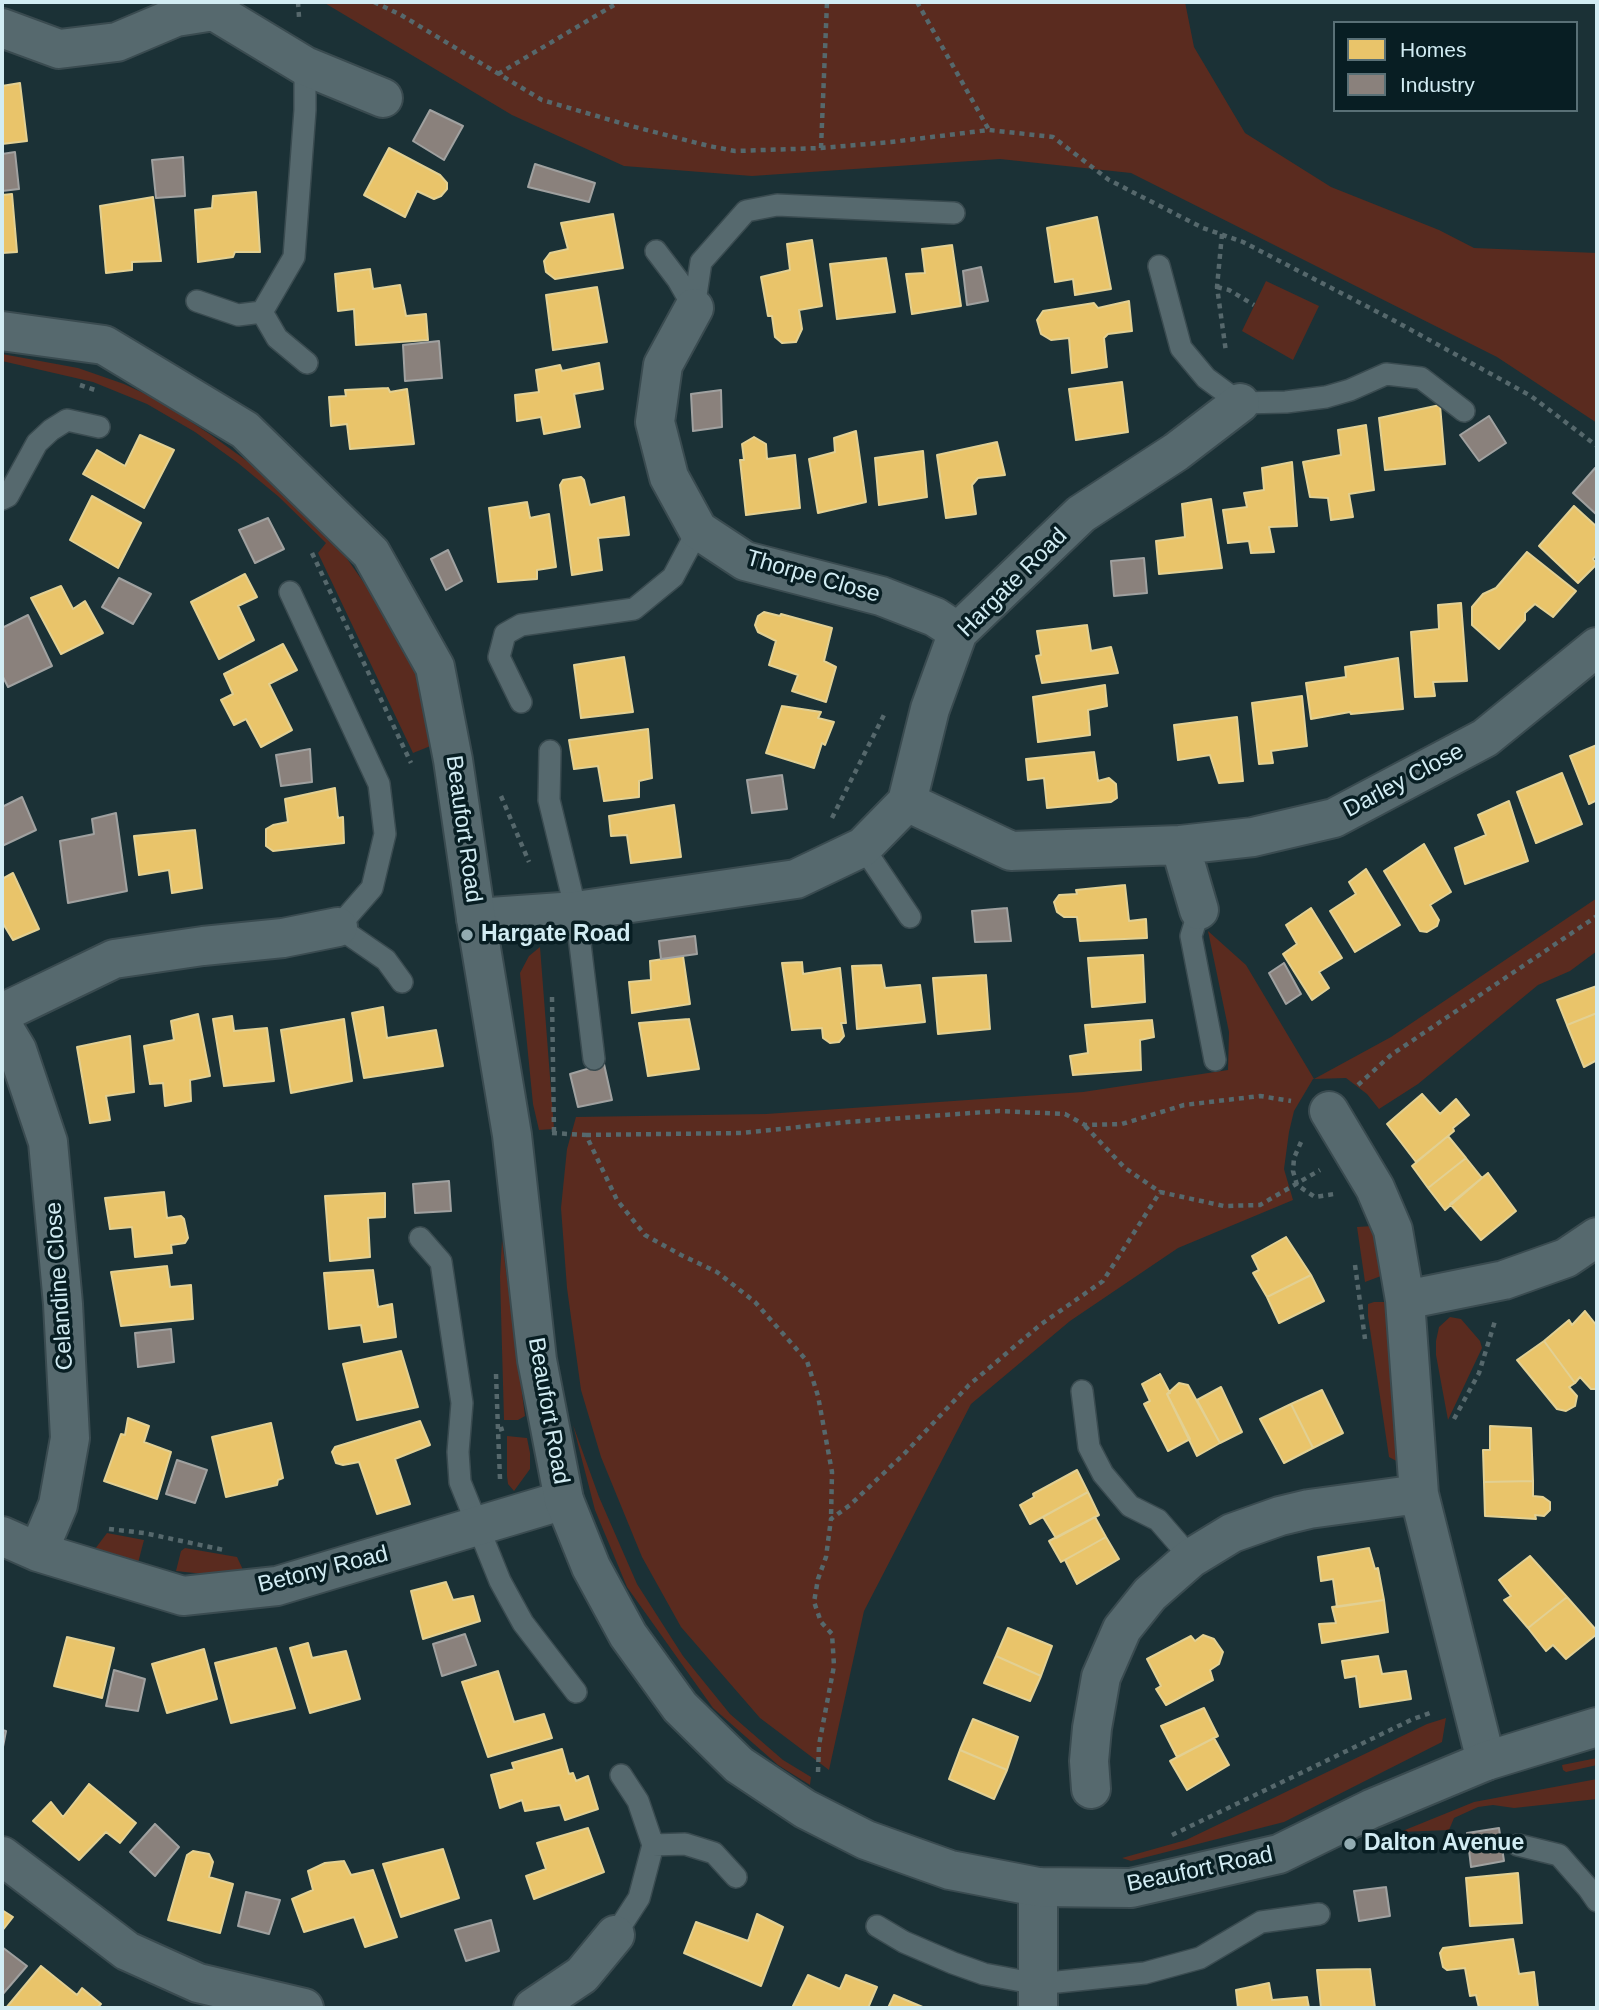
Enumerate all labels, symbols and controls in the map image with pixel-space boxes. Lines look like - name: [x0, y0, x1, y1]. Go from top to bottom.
- legend: [1333, 21, 1578, 112]
- text: Homes: [1400, 38, 1467, 61]
- text: Industry: [1400, 73, 1475, 96]
- street label: Hargate Road: [953, 523, 1073, 643]
- street label: Thorpe Close: [743, 545, 883, 609]
- street label: Darley Close: [1339, 738, 1469, 824]
- street label: Beaufort Road: [439, 754, 487, 904]
- place label: Hargate Road: [481, 921, 631, 949]
- marker: Hargate Road: [459, 927, 475, 943]
- street label: Celandine Close: [40, 1201, 80, 1371]
- street label: Beaufort Road: [522, 1336, 574, 1486]
- street label: Betony Road: [255, 1541, 391, 1599]
- place label: Dalton Avenue: [1364, 1830, 1524, 1858]
- marker: Dalton Avenue: [1342, 1836, 1358, 1852]
- street label: Beaufort Road: [1125, 1841, 1275, 1899]

